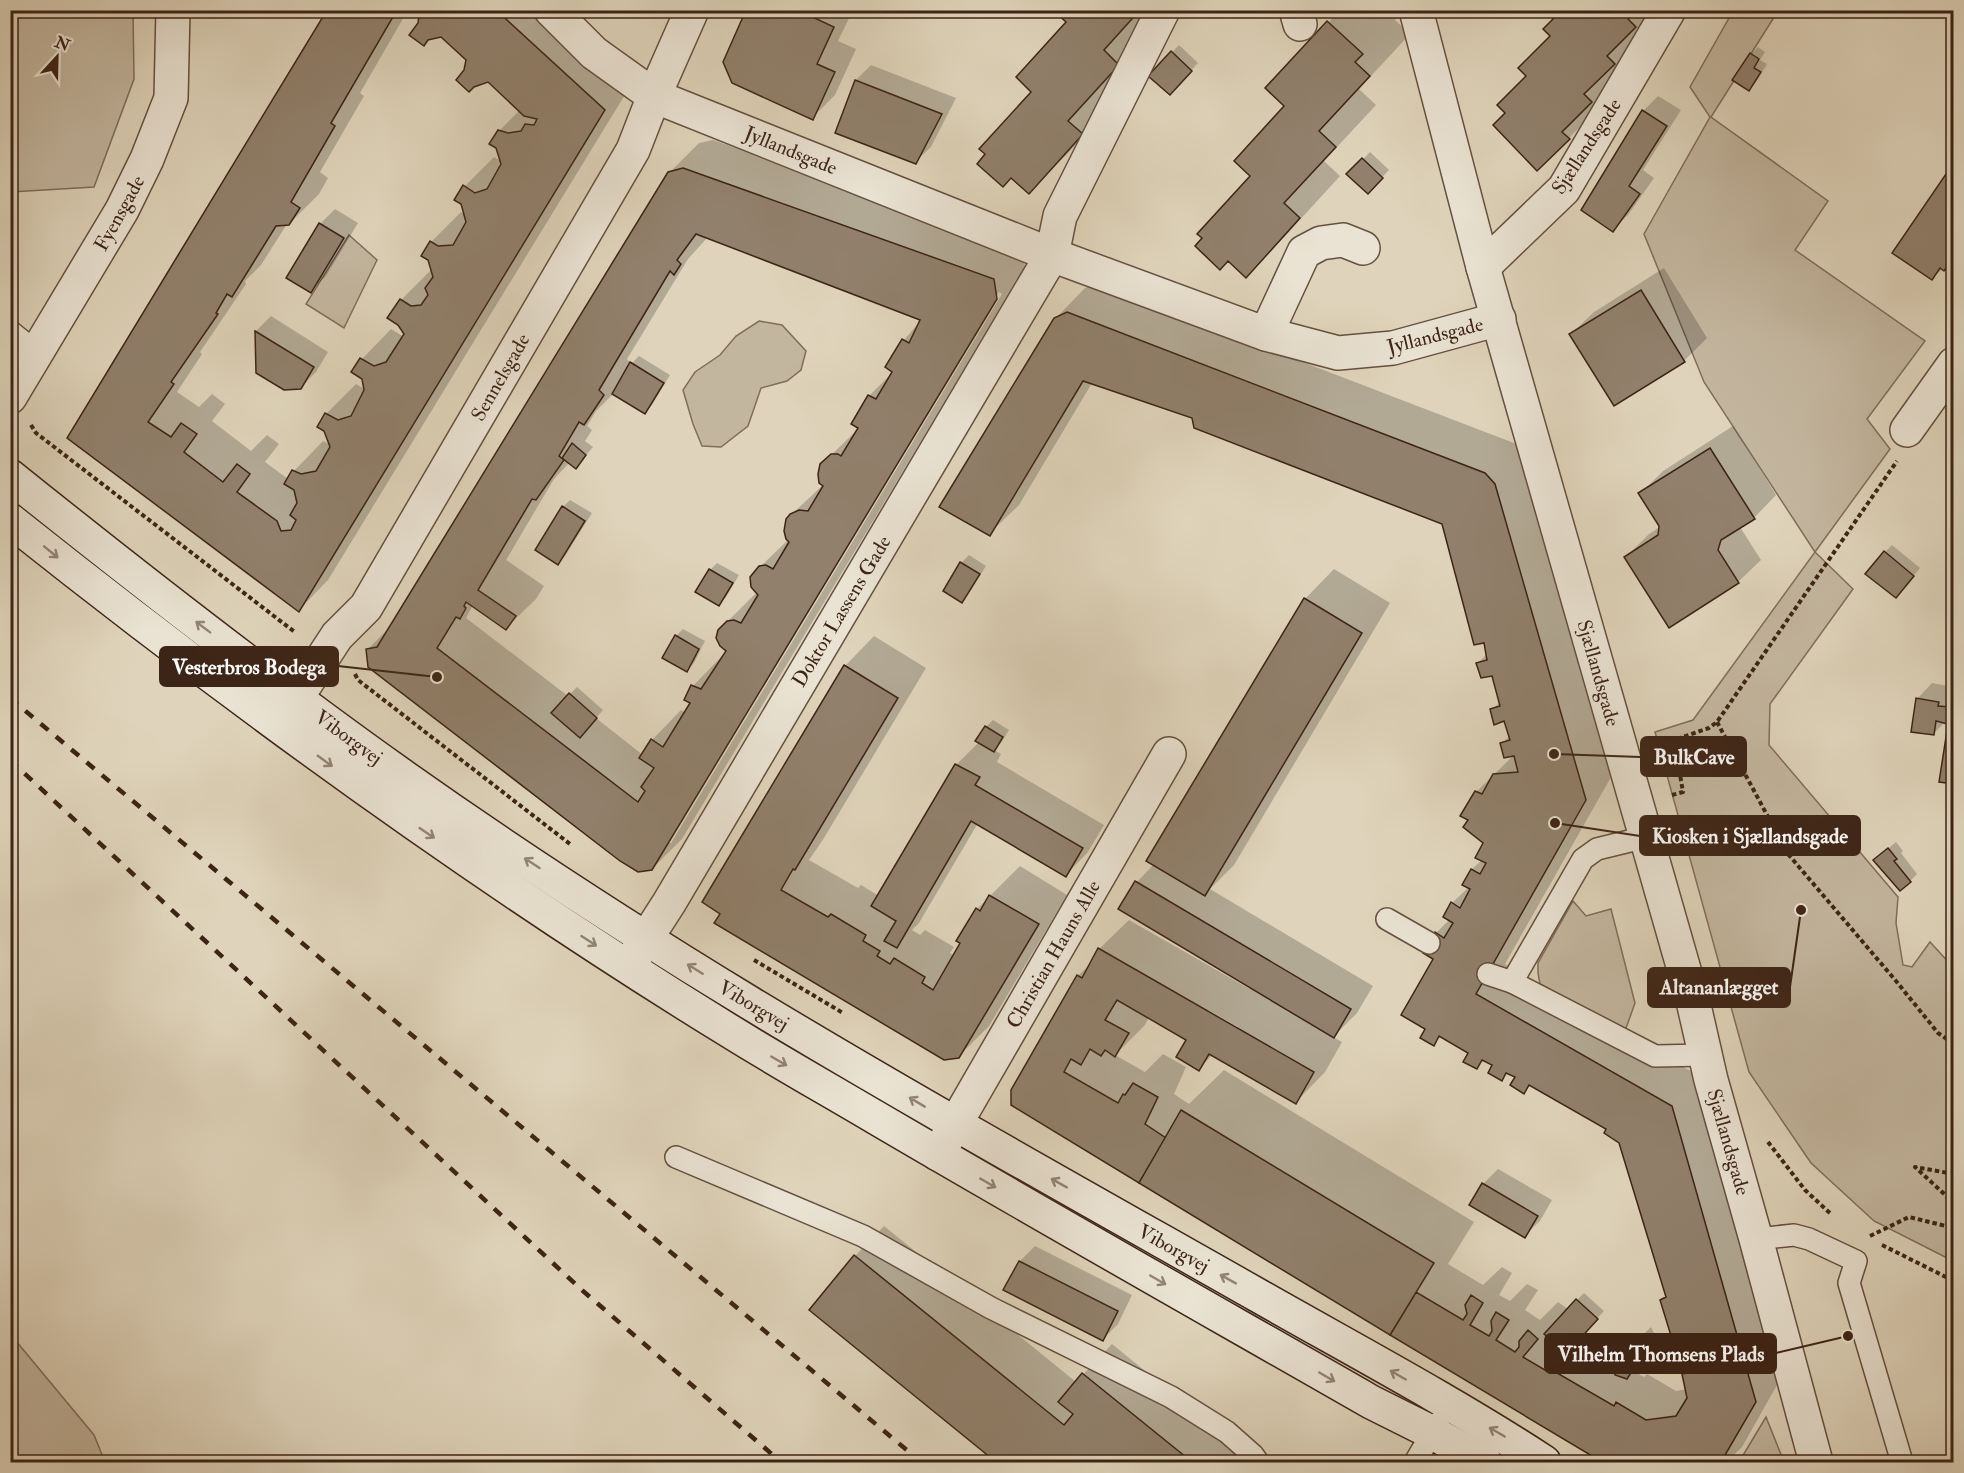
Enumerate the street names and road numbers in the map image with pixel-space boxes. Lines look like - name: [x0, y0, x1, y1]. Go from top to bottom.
- street label: Sjællandsgade: [1546, 94, 1627, 199]
- street label: Jyllandsgade: [740, 120, 841, 180]
- street label: Fyensgade: [88, 171, 150, 255]
- street label: Jyllandsgade: [1384, 311, 1486, 360]
- street label: Sennelsgade: [465, 329, 535, 425]
- street label: Doktor Lassens Gade: [786, 531, 897, 692]
- street label: Sjællandsgade: [1571, 617, 1626, 729]
- street label: Viborgvej: [310, 704, 388, 770]
- street label: Christian Hauns Alle: [1001, 876, 1106, 1033]
- street label: Viborgvej: [714, 975, 794, 1036]
- street label: Sjællandsgade: [1701, 1086, 1756, 1198]
- street label: Viborgvej: [1134, 1219, 1214, 1278]

